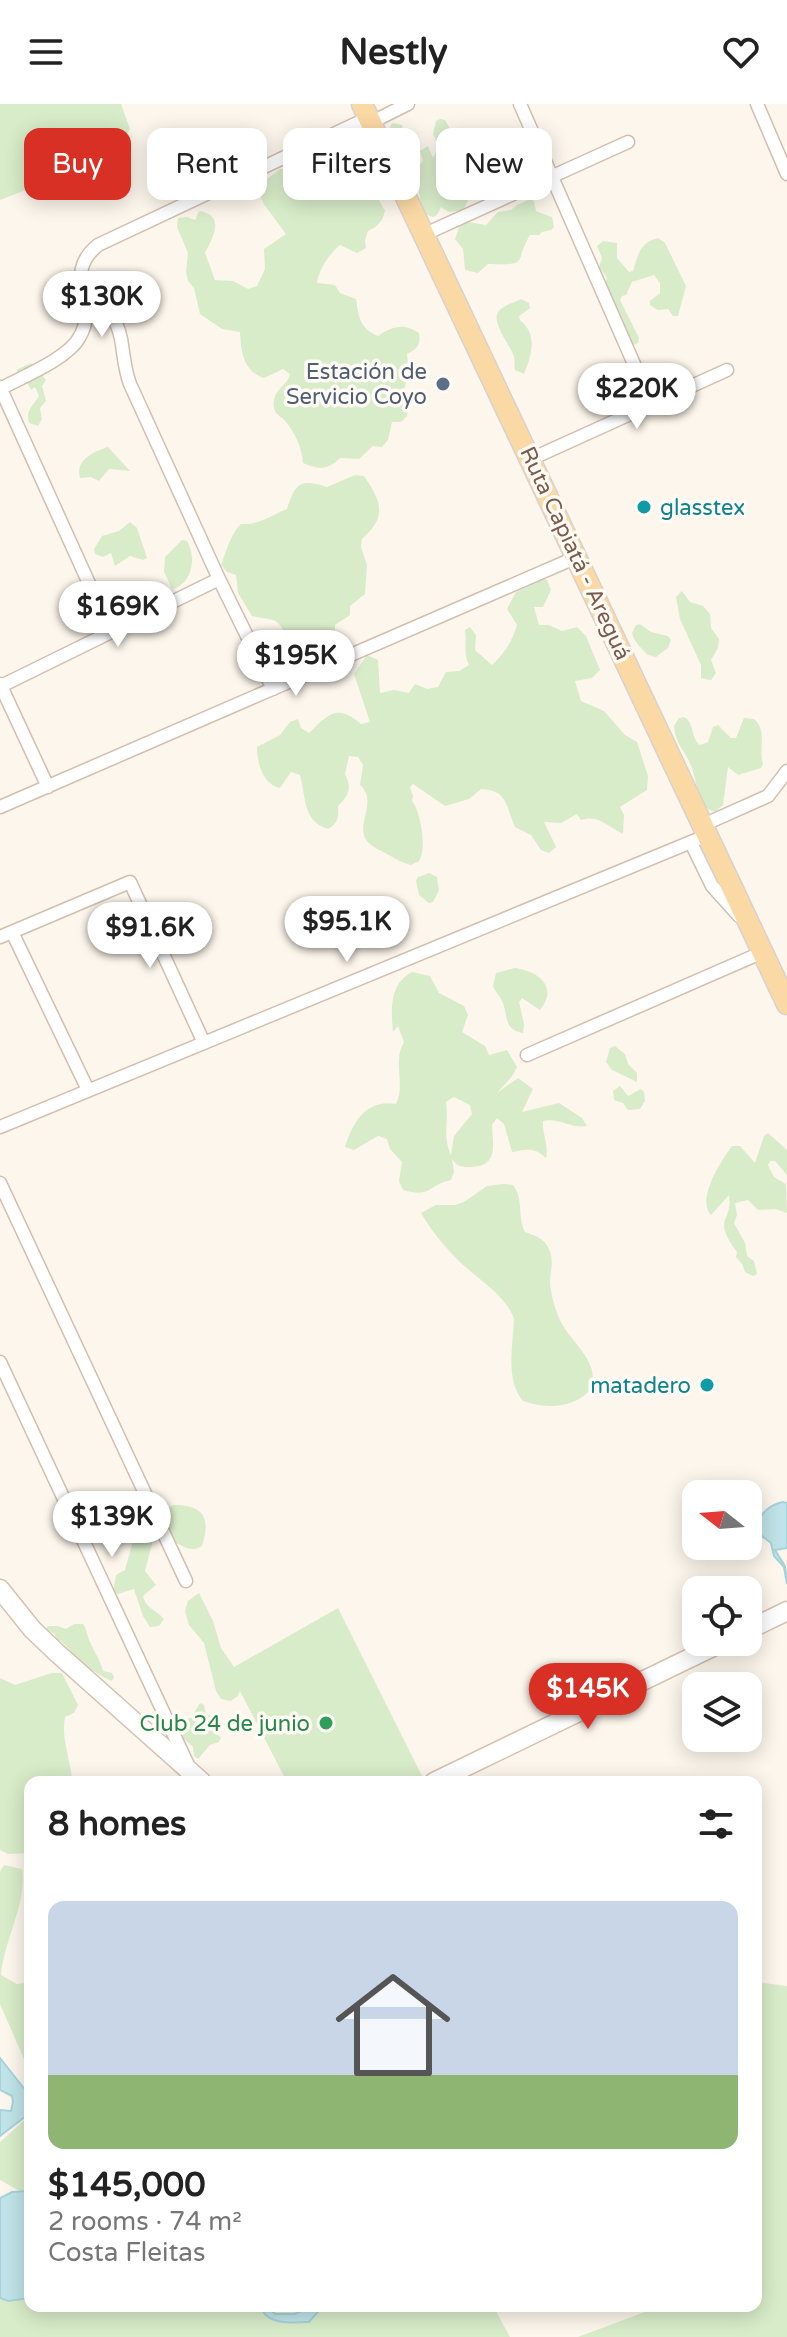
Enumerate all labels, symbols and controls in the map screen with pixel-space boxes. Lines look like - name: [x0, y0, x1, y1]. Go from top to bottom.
- icon: menu: [24, 30, 68, 74]
- icon: heart: [719, 30, 763, 74]
- text: Nestly: [340, 31, 447, 74]
- chip: Buy: [24, 128, 131, 200]
- chip: Rent: [147, 128, 267, 200]
- chip: Filters: [283, 128, 420, 200]
- chip: New: [436, 128, 552, 200]
- pin: $130K: [46, 271, 158, 339]
- text: $130K: [61, 281, 143, 312]
- place label: Estación de Servicio Coyo: [286, 359, 427, 410]
- pin: $220K: [581, 363, 693, 431]
- text: $220K: [596, 373, 678, 404]
- marker: Estación de Servicio Coyo: [434, 375, 452, 393]
- street label: Ruta Capiatá - Areguá: [514, 443, 636, 664]
- place label: glasstex: [660, 495, 745, 521]
- marker: glasstex: [635, 498, 653, 516]
- pin: $169K: [62, 581, 174, 649]
- text: $169K: [77, 591, 159, 622]
- pin: $195K: [240, 630, 352, 698]
- text: $195K: [255, 640, 337, 671]
- pin: $95.1K: [282, 896, 412, 964]
- pin: $91.6K: [85, 902, 215, 970]
- text: $95.1K: [303, 906, 391, 937]
- text: $91.6K: [105, 912, 195, 943]
- place label: matadero: [590, 1373, 691, 1399]
- marker: matadero: [698, 1376, 716, 1394]
- north arrow: [682, 1480, 762, 1560]
- map controls: [682, 1480, 762, 1752]
- pin: $139K: [56, 1491, 168, 1559]
- text: $139K: [71, 1501, 153, 1532]
- button: locate: [682, 1576, 762, 1656]
- pin: $145K: [532, 1663, 644, 1731]
- button: layers: [682, 1672, 762, 1752]
- text: $145K: [547, 1673, 629, 1704]
- place label: Club 24 de junio: [140, 1711, 310, 1737]
- marker: Club 24 de junio: [317, 1714, 335, 1732]
- icon: filters: [694, 1802, 738, 1846]
- text: 8 homes: [48, 1804, 186, 1845]
- icon: home: [321, 1953, 465, 2097]
- text: $145,000: [48, 2165, 206, 2206]
- text: 2 rooms · 74 m²: [48, 2206, 242, 2237]
- text: Costa Fleitas: [48, 2237, 205, 2268]

